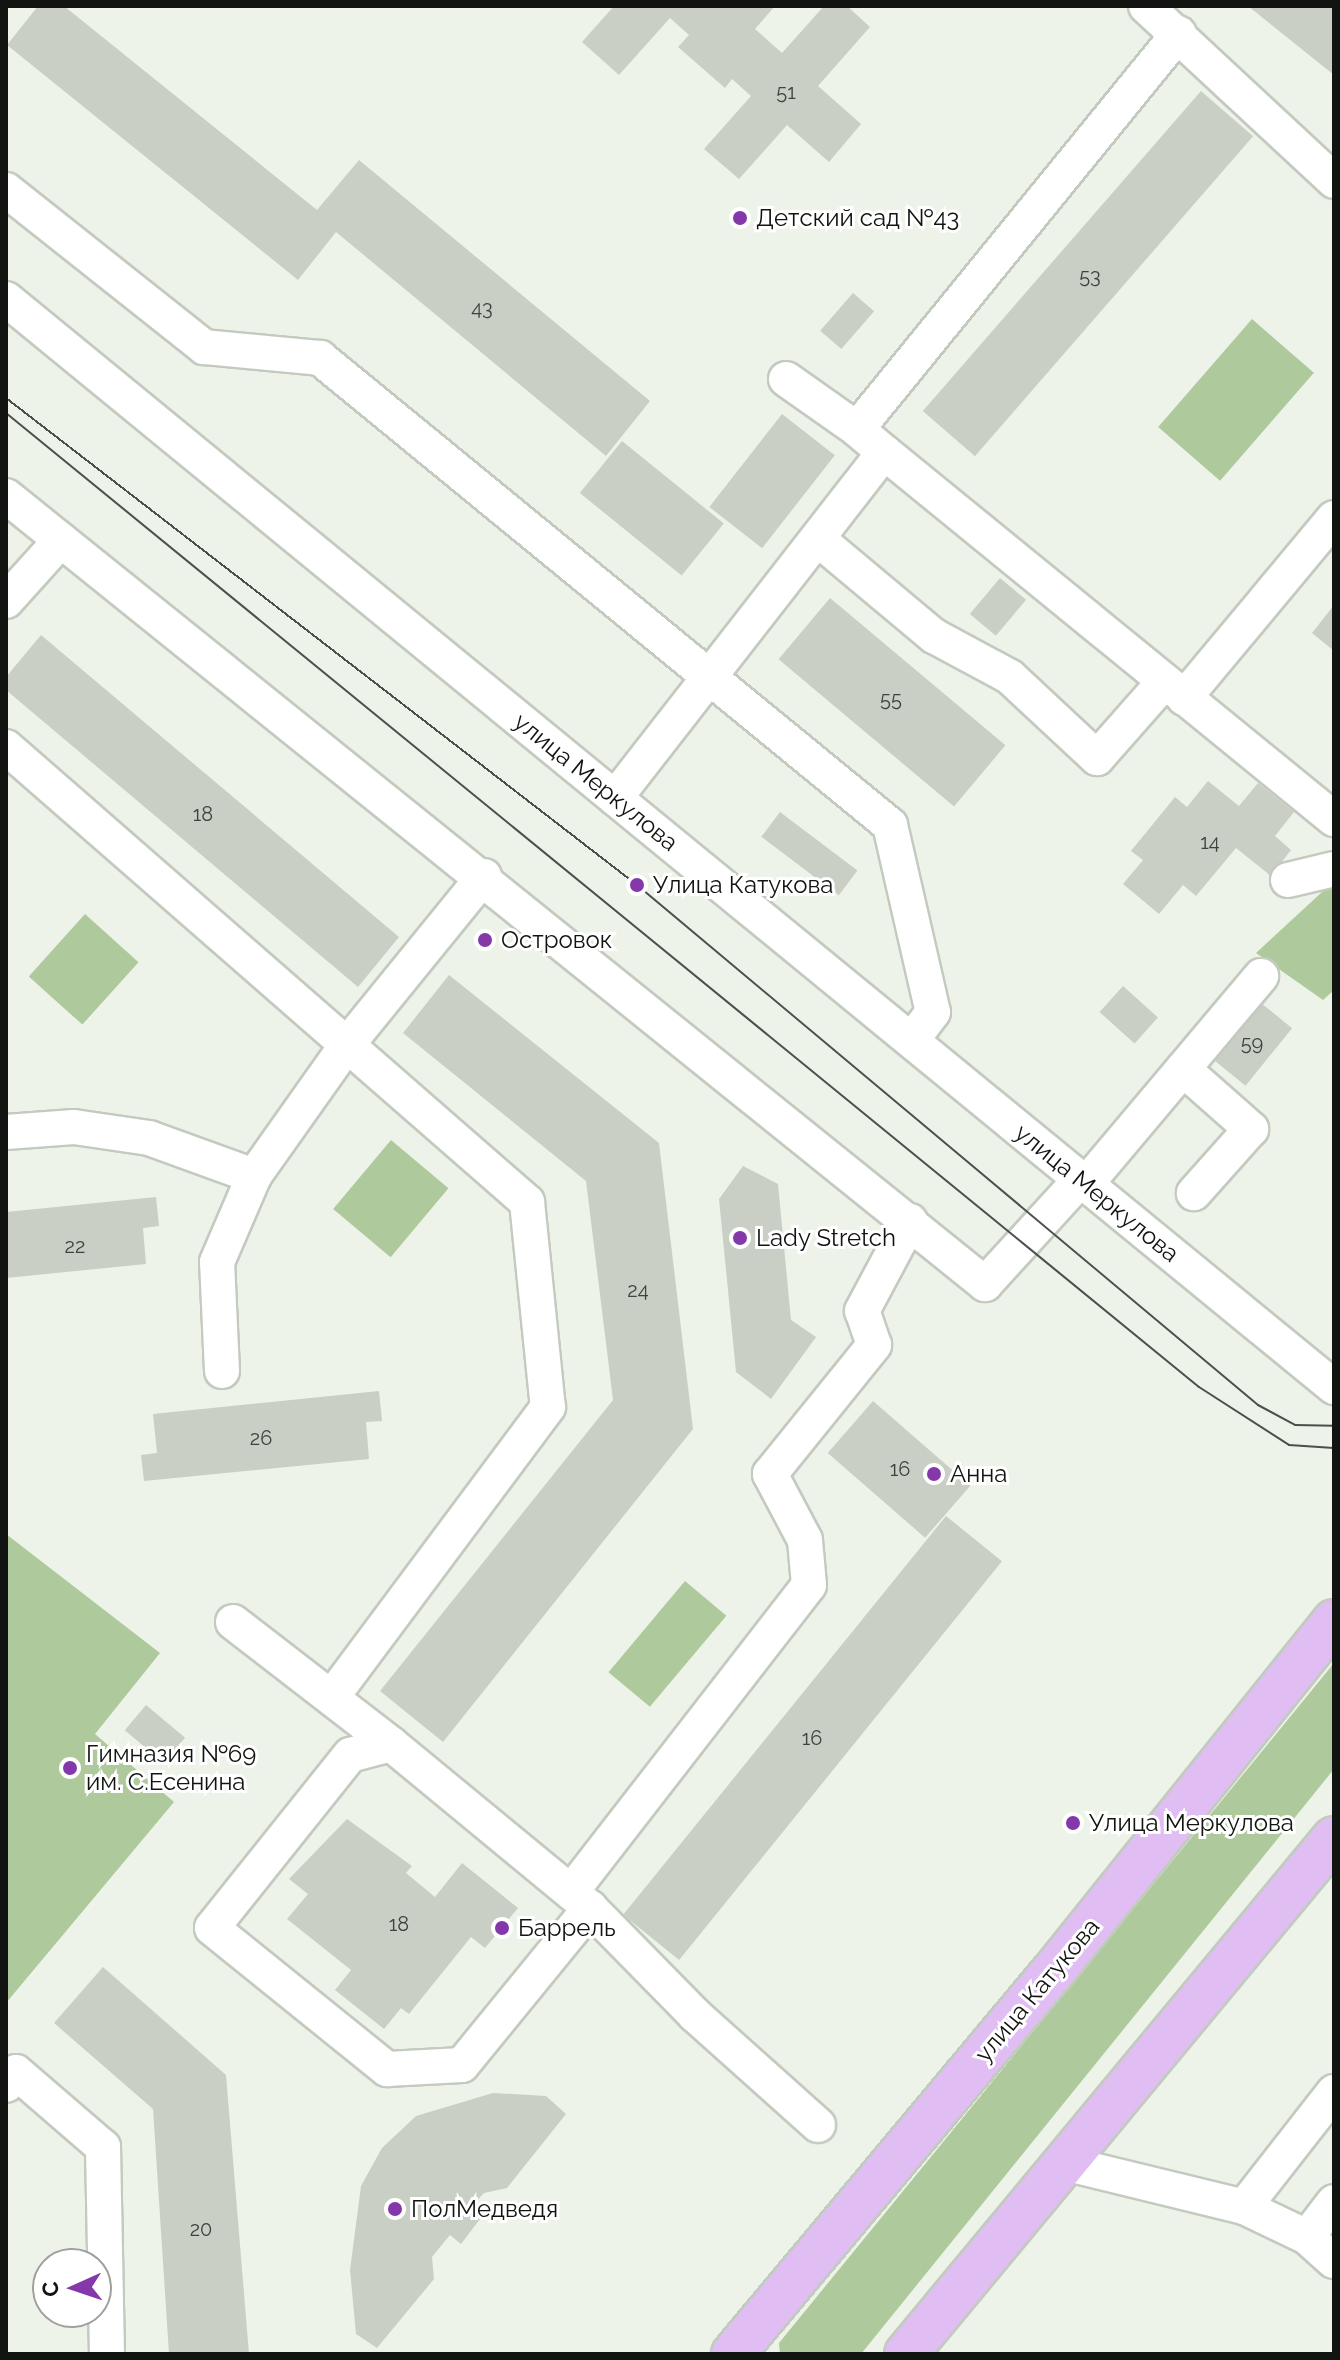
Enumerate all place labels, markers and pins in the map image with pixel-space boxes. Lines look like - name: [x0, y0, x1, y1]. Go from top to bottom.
- place label: Детский сад №43: [756, 204, 959, 232]
- marker: Детский сад №43: [731, 209, 749, 227]
- place label: Улица Катукова: [653, 871, 833, 899]
- marker: Улица Катукова: [628, 876, 646, 894]
- place label: Островок: [501, 926, 612, 954]
- marker: Островок: [476, 931, 494, 949]
- place label: Lady Stretch: [756, 1224, 897, 1252]
- marker: Lady Stretch: [731, 1229, 749, 1247]
- place label: Анна: [950, 1460, 1007, 1488]
- marker: Анна: [925, 1465, 943, 1483]
- place label: Гимназия №69 им. С.Есенина: [86, 1740, 256, 1796]
- marker: Гимназия №69 им. С.Есенина: [61, 1759, 79, 1777]
- place label: Улица Меркулова: [1089, 1809, 1294, 1837]
- marker: Улица Меркулова: [1064, 1814, 1082, 1832]
- place label: Баррель: [518, 1914, 616, 1942]
- marker: Баррель: [493, 1919, 511, 1937]
- place label: ПолМедведя: [411, 2195, 558, 2223]
- marker: ПолМедведя: [386, 2200, 404, 2218]

